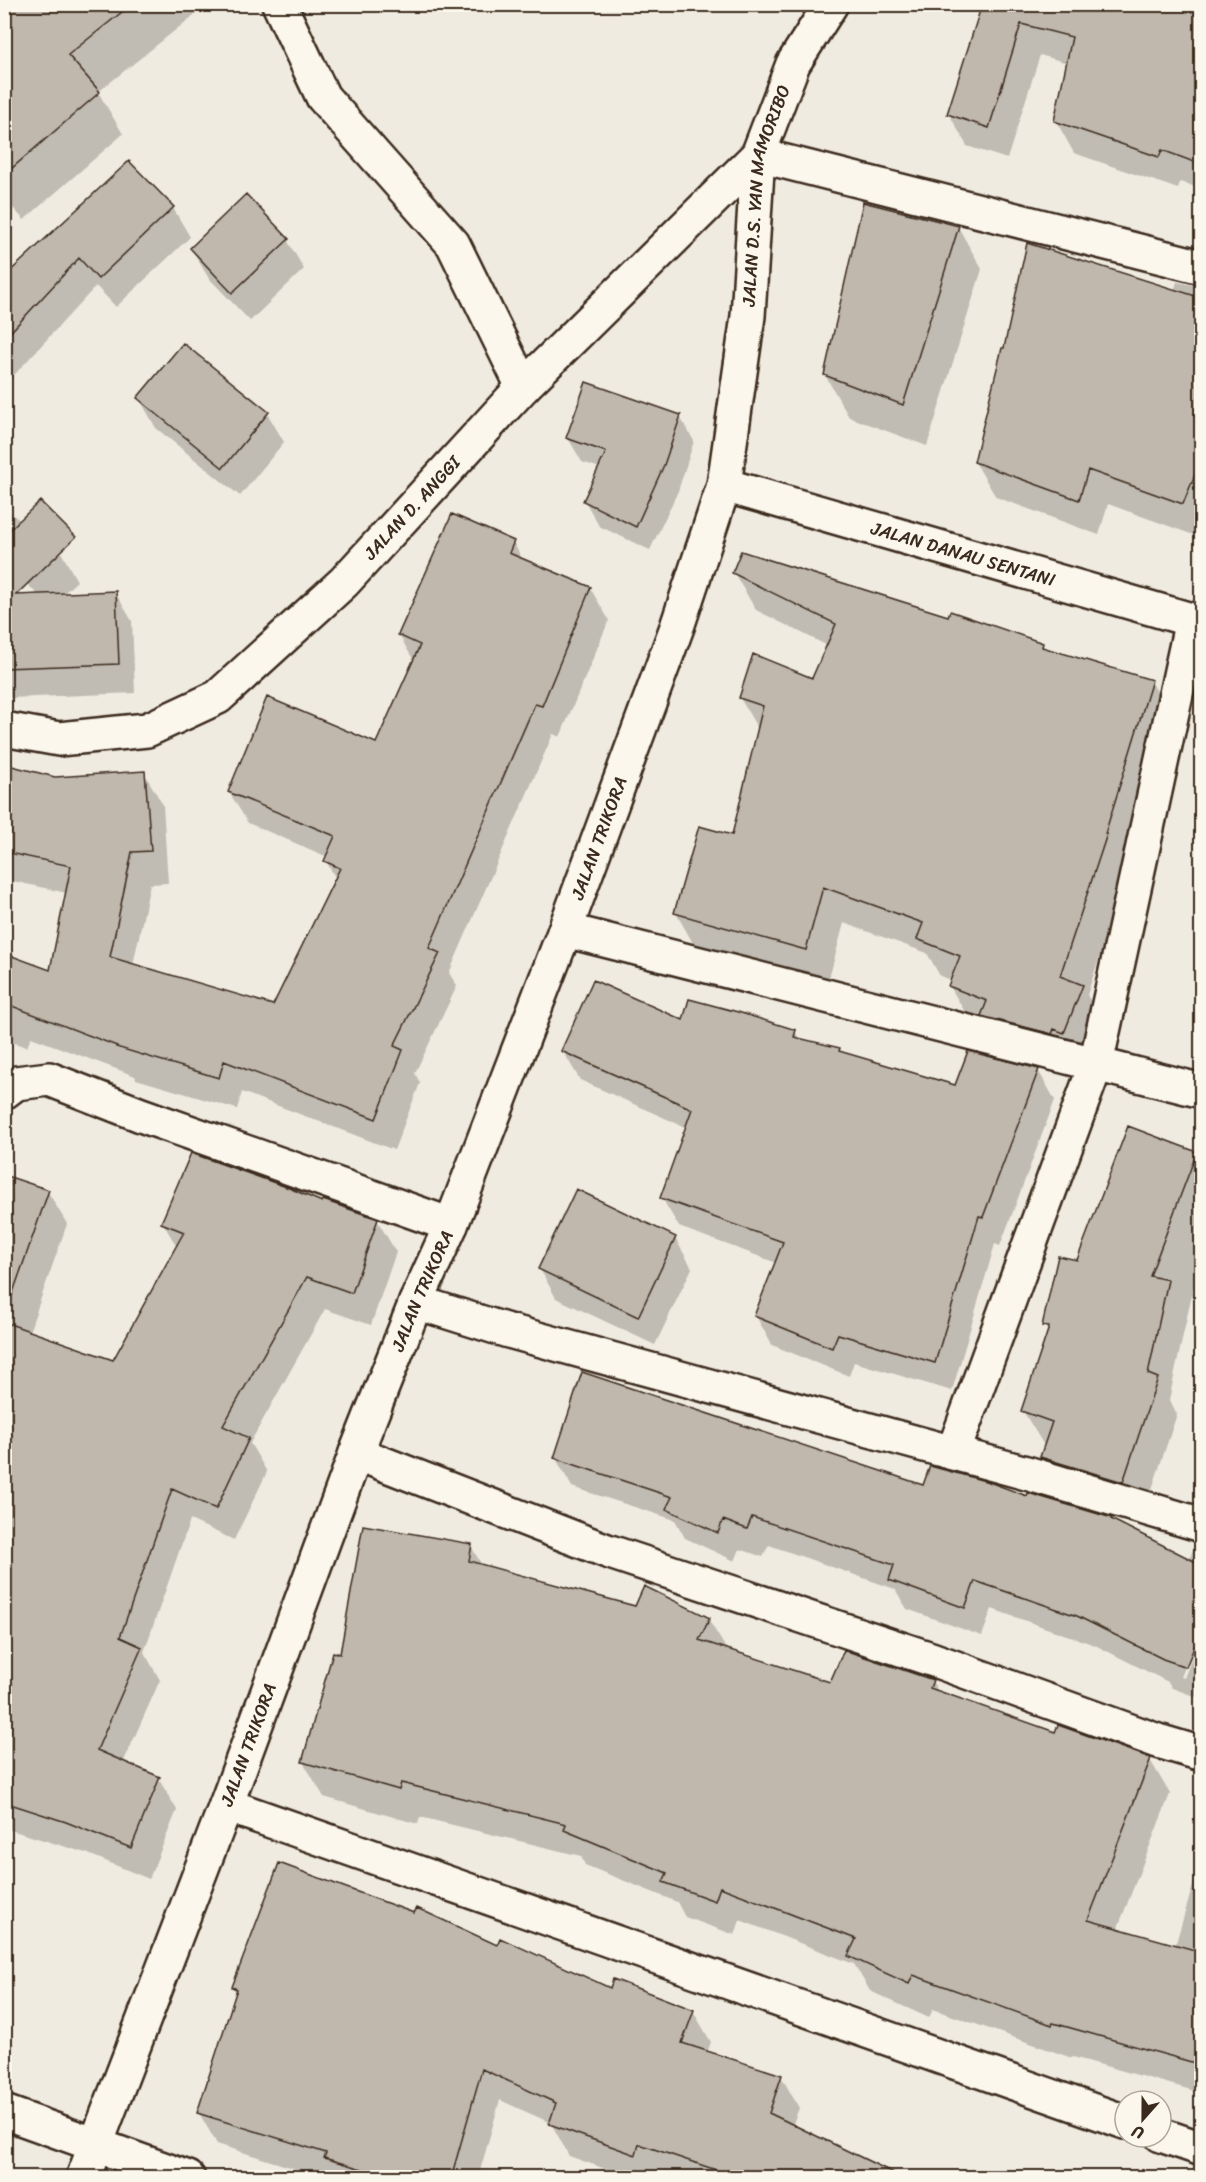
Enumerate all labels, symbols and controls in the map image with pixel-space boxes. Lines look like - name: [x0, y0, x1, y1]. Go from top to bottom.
- street label: JALAN D.S. YAN MAMORIBO: [733, 80, 800, 308]
- street label: JALAN D. ANGGI: [355, 447, 470, 568]
- street label: JALAN DANAU SENTANI: [866, 512, 1060, 596]
- street label: JALAN TRIKORA: [561, 772, 636, 905]
- street label: JALAN TRIKORA: [382, 1225, 463, 1357]
- street label: JALAN TRIKORA: [211, 1678, 286, 1812]
- north arrow: [1113, 2089, 1173, 2149]
- text: U: [1126, 2117, 1148, 2148]

